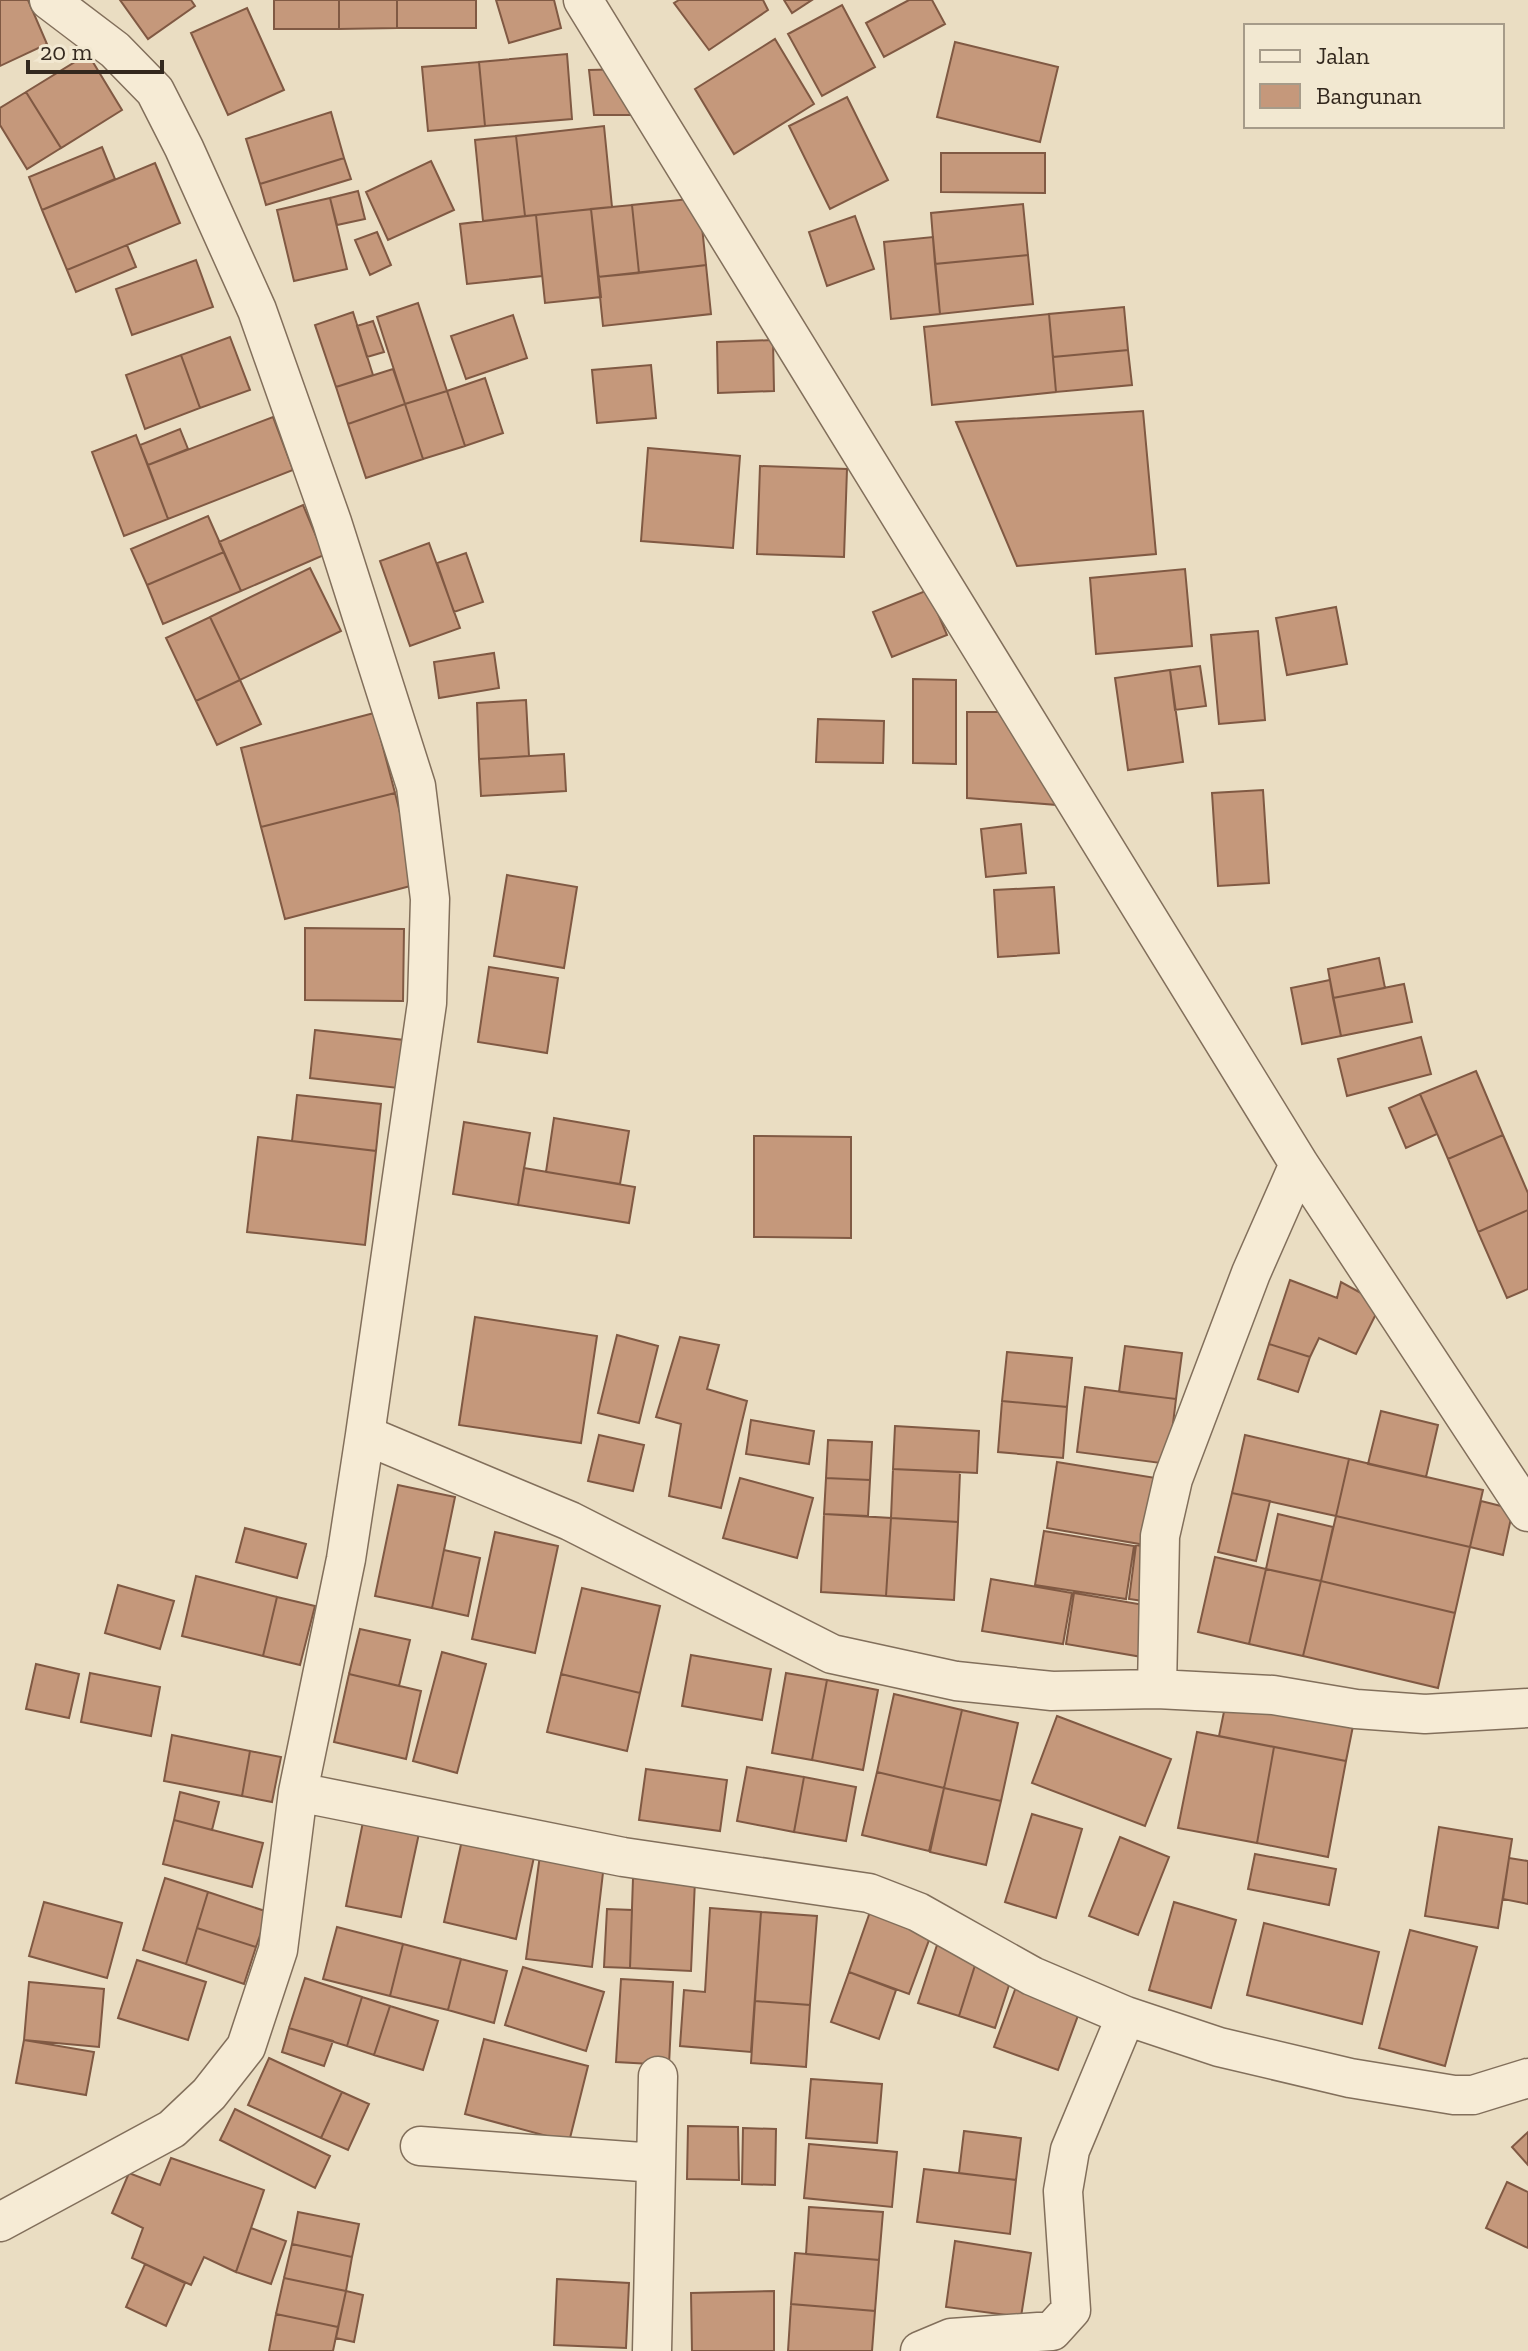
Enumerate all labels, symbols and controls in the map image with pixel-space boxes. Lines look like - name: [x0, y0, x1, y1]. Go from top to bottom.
- scale bar: [28, 24, 162, 74]
- legend: [1244, 24, 1504, 128]
- text: 20 m: [40, 37, 93, 66]
- text: Jalan: [1316, 41, 1370, 70]
- text: Bangunan: [1316, 81, 1422, 110]

